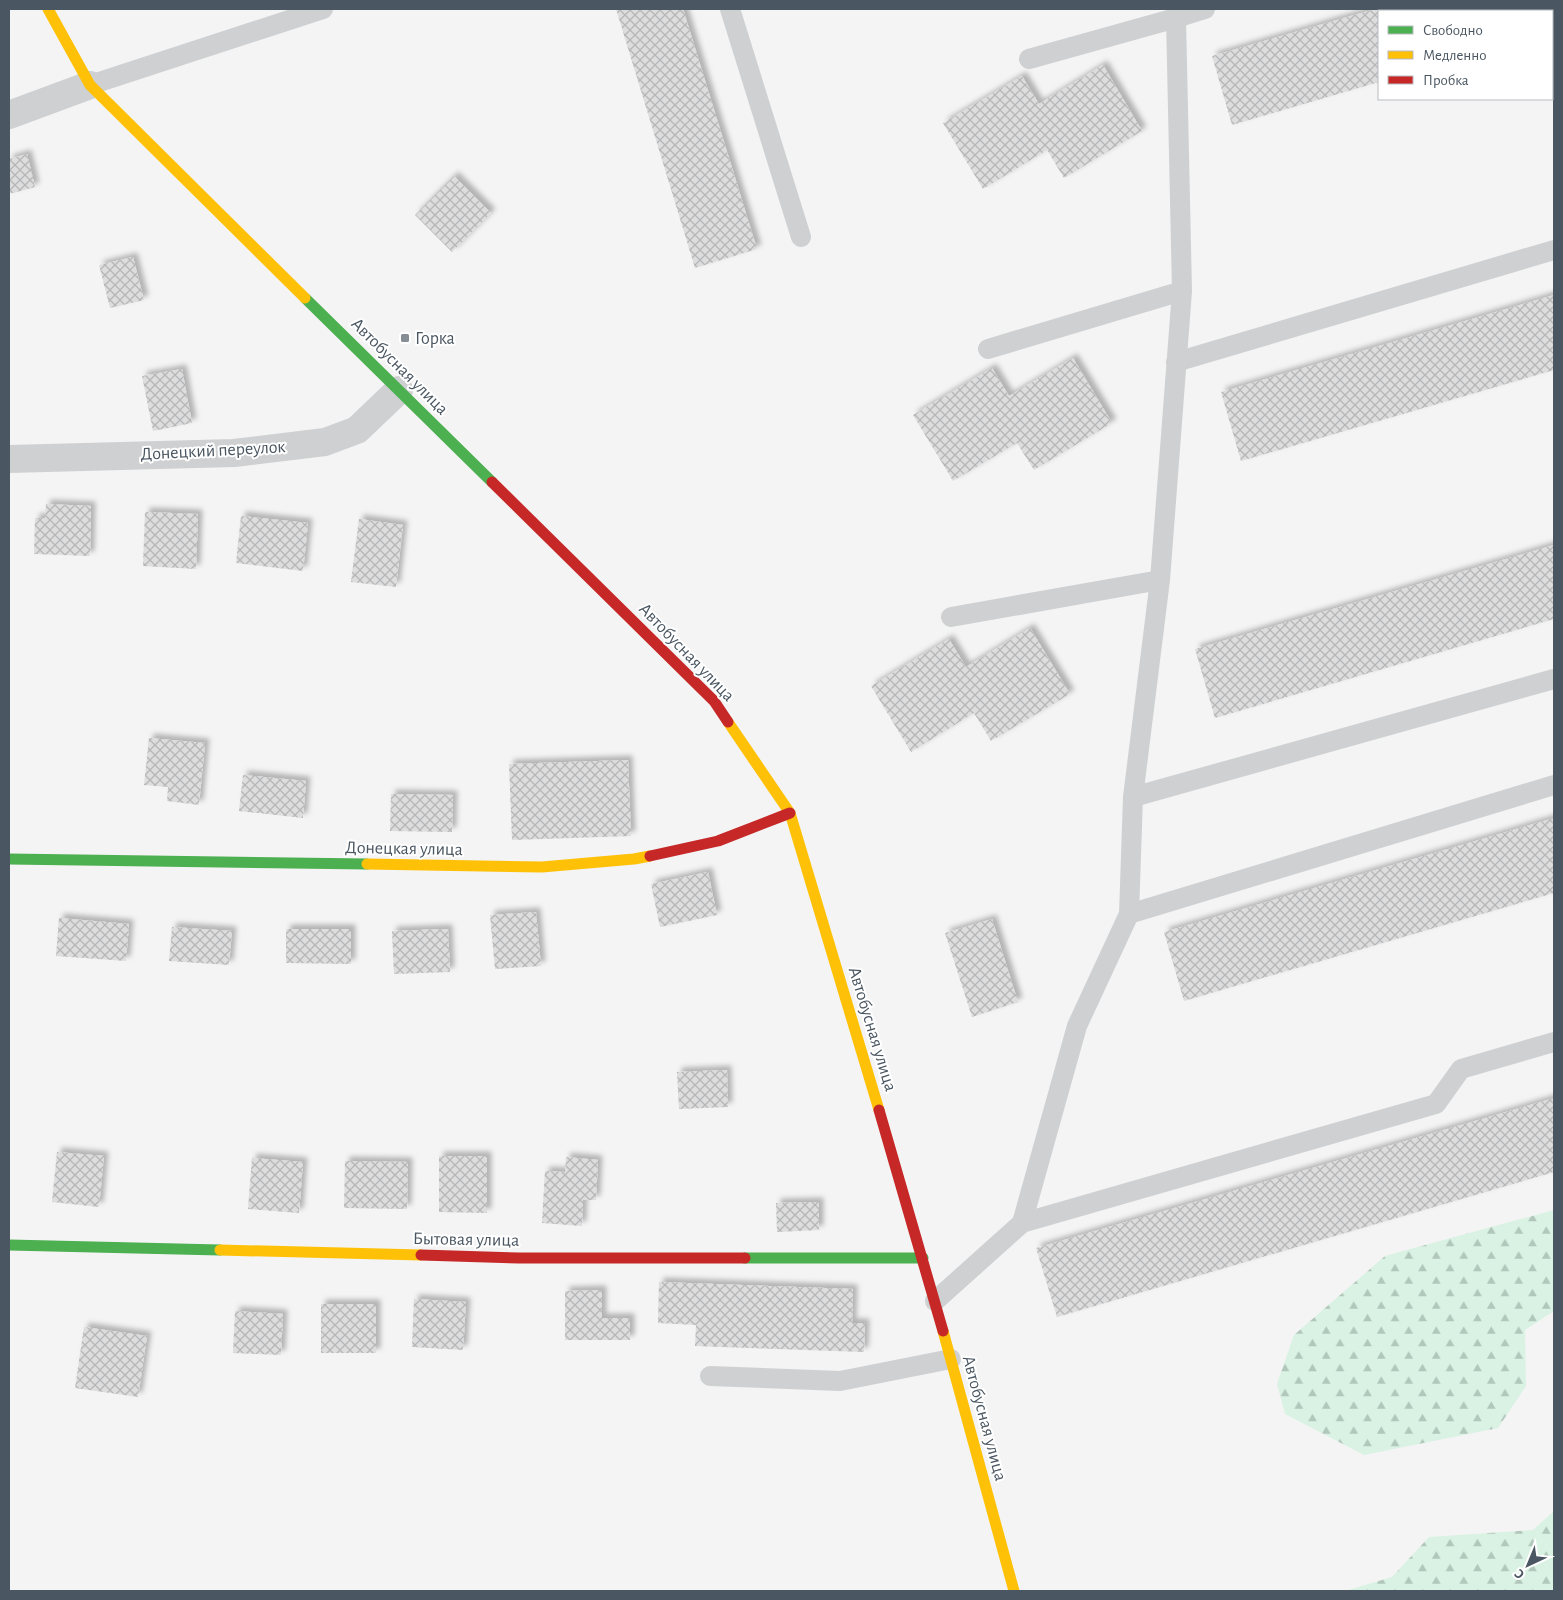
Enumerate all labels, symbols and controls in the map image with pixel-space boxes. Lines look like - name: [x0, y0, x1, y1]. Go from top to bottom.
- legend: [1378, 10, 1553, 100]
- text: Свободно: [1423, 23, 1483, 38]
- text: Медленно: [1423, 48, 1487, 63]
- text: Пробка: [1423, 73, 1469, 88]
- street label: Автобусная улица: [347, 314, 452, 419]
- place label: Горка: [415, 330, 455, 348]
- marker: Горка: [399, 332, 411, 344]
- street label: Донецкий переулок: [140, 438, 287, 464]
- street label: Автобусная улица: [635, 599, 738, 705]
- street label: Донецкая улица: [345, 839, 463, 859]
- street label: Автобусная улица: [845, 965, 900, 1094]
- street label: Бытовая улица: [413, 1230, 519, 1250]
- street label: Автобусная улица: [959, 1353, 1010, 1483]
- north arrow: [1503, 1540, 1553, 1590]
- text: С: [1512, 1566, 1527, 1581]

